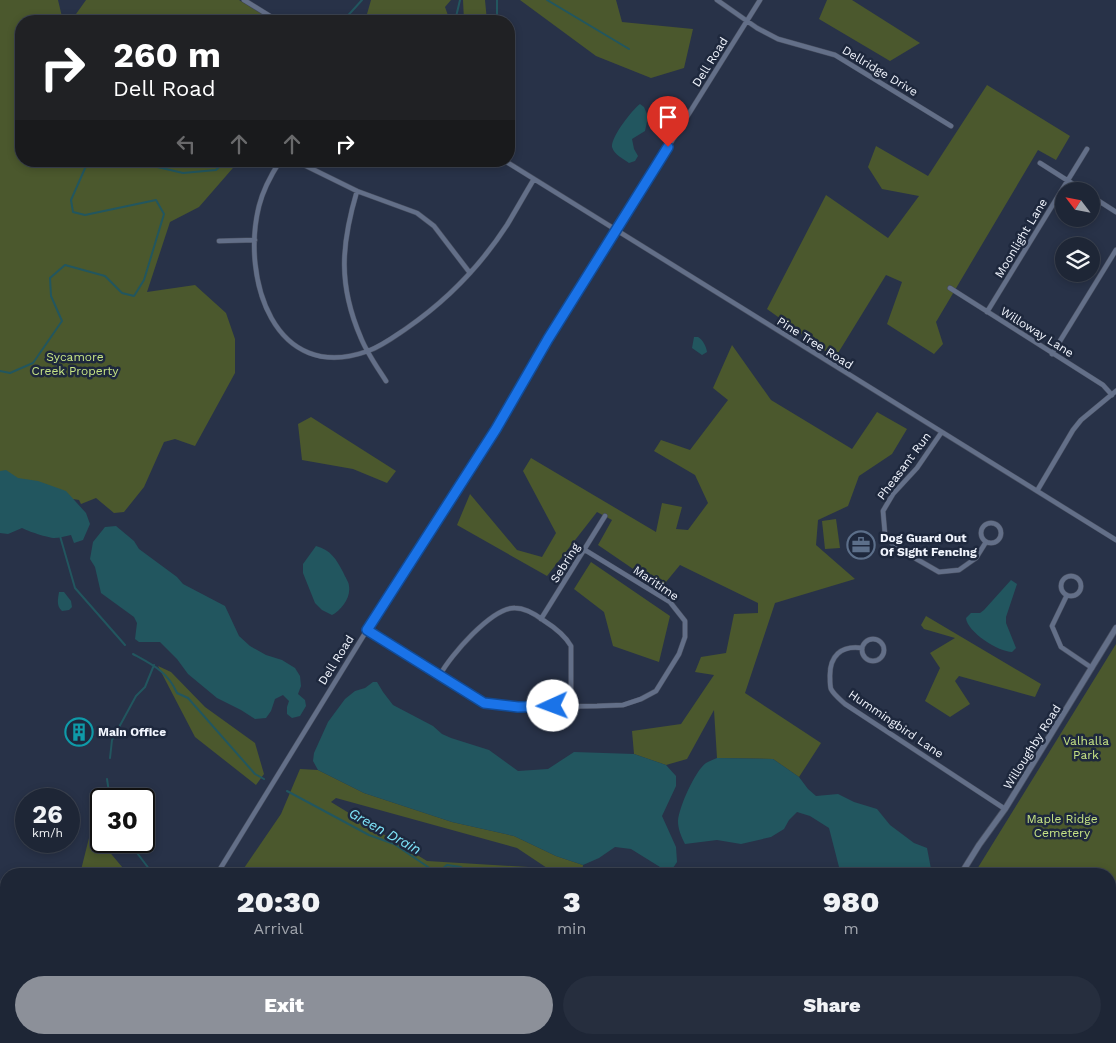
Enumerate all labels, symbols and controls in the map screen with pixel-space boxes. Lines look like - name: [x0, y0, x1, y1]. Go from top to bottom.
- text: 260 m: [113, 34, 221, 76]
- icon: right: [30, 35, 95, 100]
- street label: Dell Road: [689, 35, 731, 89]
- street label: Dellridge Drive: [840, 43, 920, 99]
- text: Dell Road: [113, 76, 215, 101]
- pin: [647, 96, 689, 147]
- icon: arrive: [654, 103, 682, 131]
- icon: left: [172, 130, 200, 158]
- icon: ahead: [225, 130, 253, 158]
- icon: ahead: [278, 130, 306, 158]
- icon: right: [331, 130, 359, 158]
- north arrow: [1055, 182, 1100, 228]
- map controls: [1055, 182, 1100, 282]
- street label: Moonlight Lane: [992, 196, 1050, 280]
- button: layers: [1055, 237, 1100, 282]
- street label: Willoway Lane: [998, 304, 1076, 360]
- street label: Pine Tree Road: [774, 314, 856, 372]
- park label: Sycamore Creek Property: [32, 350, 119, 378]
- street label: Pheasant Run: [874, 430, 934, 502]
- office icon: Dog Guard Out Of Sight Fencing: [846, 530, 876, 560]
- place label: Dog Guard Out Of Sight Fencing: [880, 531, 977, 559]
- street label: Sebring: [547, 540, 583, 585]
- street label: Maritime: [631, 563, 681, 603]
- street label: Dell Road: [315, 633, 357, 687]
- position arrow: [526, 679, 578, 731]
- street label: Hummingbird Lane: [846, 687, 946, 761]
- street label: Willoughby Road: [1000, 702, 1064, 792]
- building icon: Main Office: [64, 717, 94, 747]
- place label: Main Office: [98, 725, 166, 739]
- park label: Valhalla Park: [1063, 734, 1109, 762]
- speed limit sign: 30: [90, 788, 155, 853]
- text: 26: [32, 800, 63, 829]
- water label: Green Drain: [346, 805, 424, 857]
- park label: Maple Ridge Cemetery: [1026, 812, 1098, 840]
- text: km/h: [32, 826, 63, 840]
- text: 20:30: [236, 884, 321, 919]
- text: 3: [563, 884, 581, 919]
- text: 980: [823, 884, 880, 919]
- text: Arrival: [253, 919, 303, 938]
- text: min: [557, 919, 586, 938]
- text: m: [844, 919, 859, 938]
- button: Exit: [15, 976, 553, 1034]
- button: Share: [563, 976, 1101, 1034]

